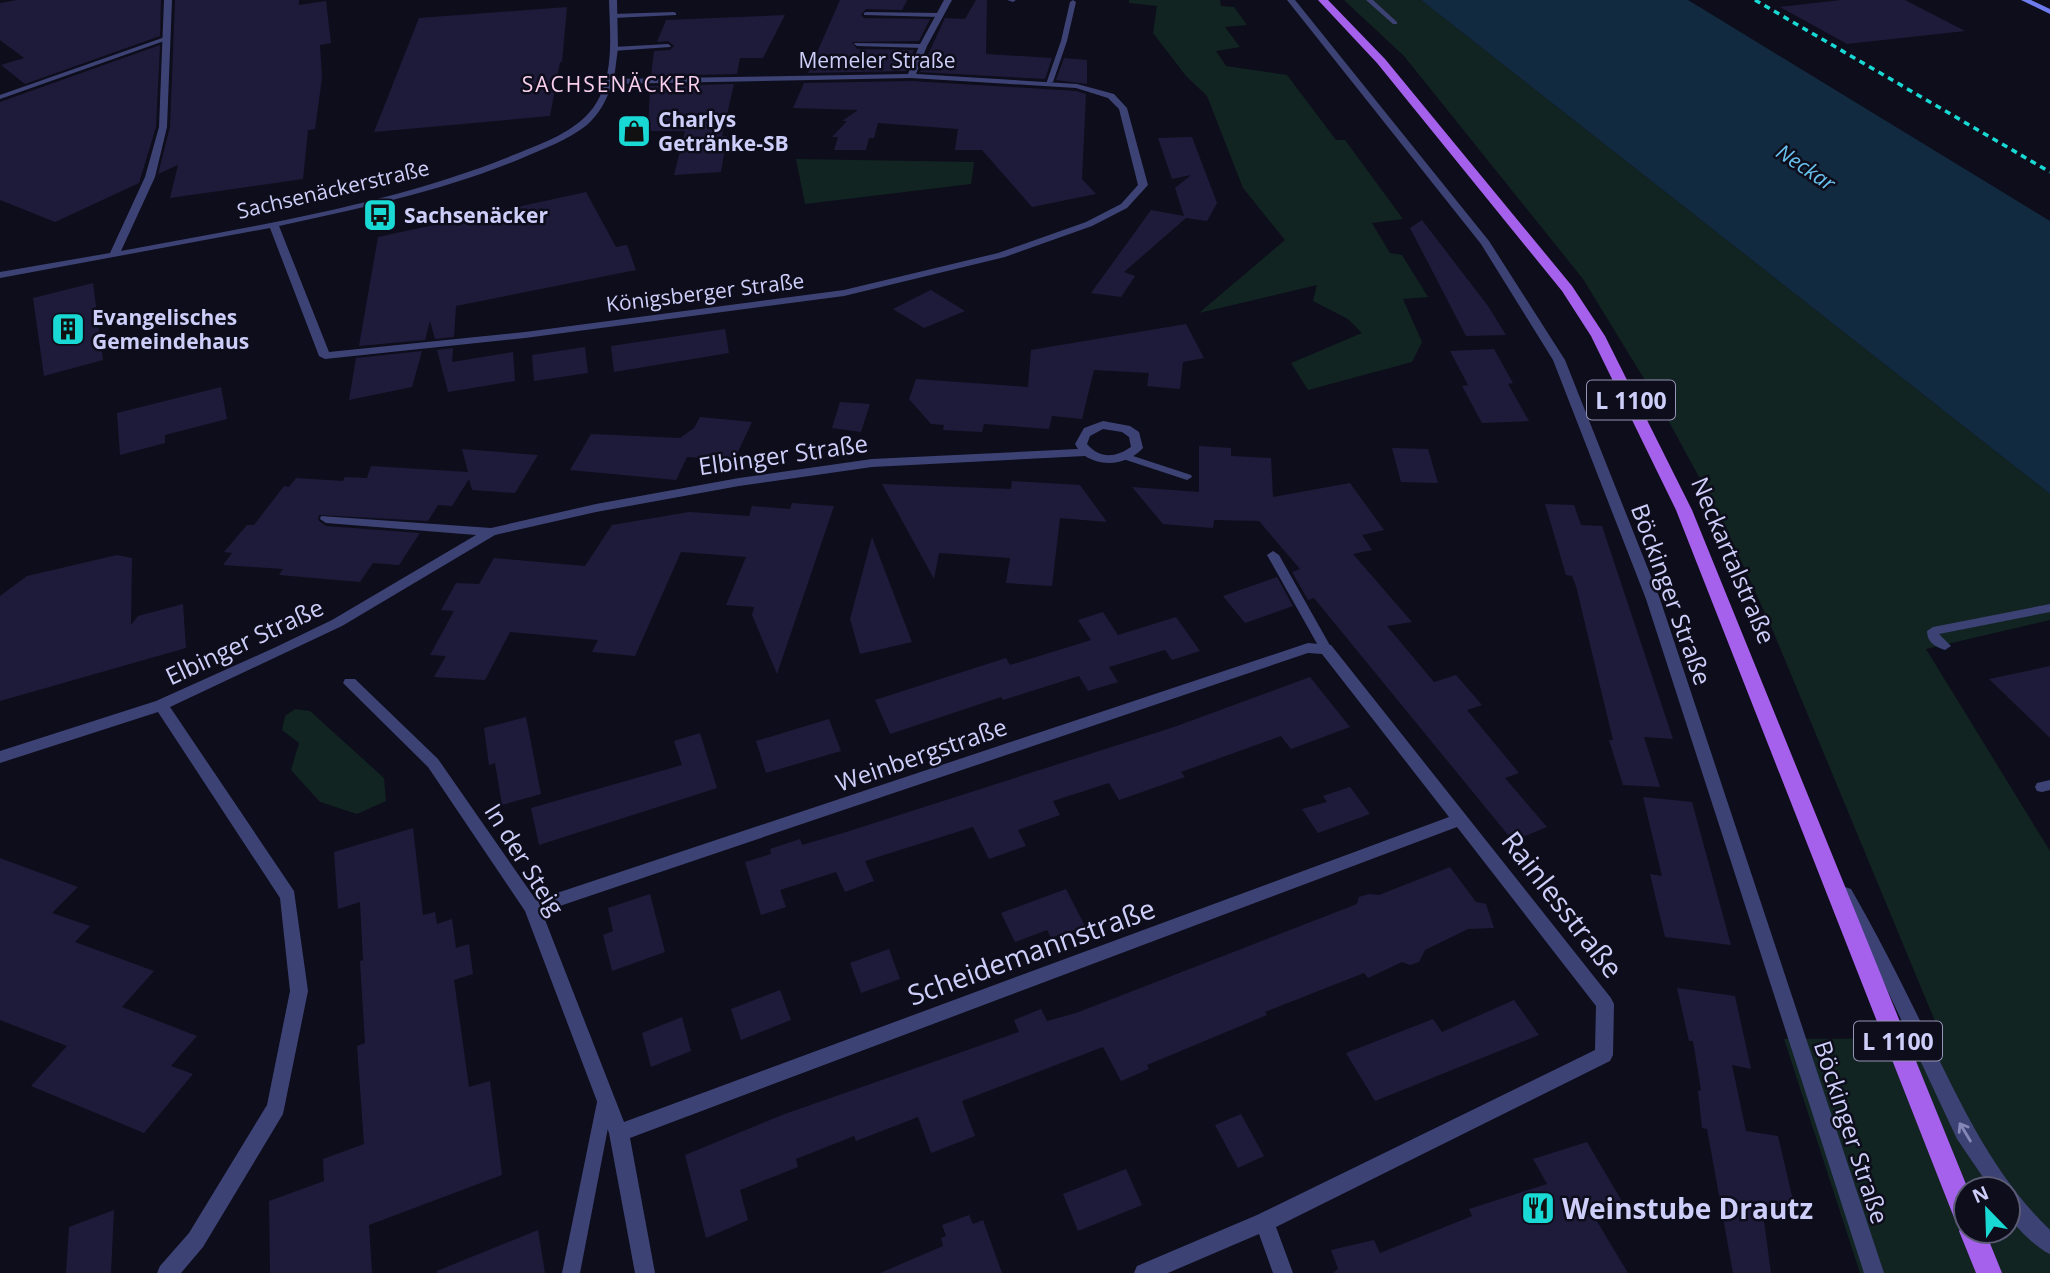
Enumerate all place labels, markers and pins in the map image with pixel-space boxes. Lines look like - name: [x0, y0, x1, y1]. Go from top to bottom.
- place label: Charlys Getränke-SB: [658, 105, 789, 157]
- shop icon: Charlys Getränke-SB: [615, 112, 653, 150]
- bus stop icon: Sachsenäcker: [361, 196, 399, 234]
- place label: Sachsenäcker: [404, 201, 548, 229]
- place label: Evangelisches Gemeindehaus: [92, 303, 249, 355]
- building icon: Evangelisches Gemeindehaus: [49, 310, 87, 348]
- restaurant icon: Weinstube Drautz: [1519, 1189, 1557, 1227]
- place label: Weinstube Drautz: [1562, 1189, 1813, 1227]

